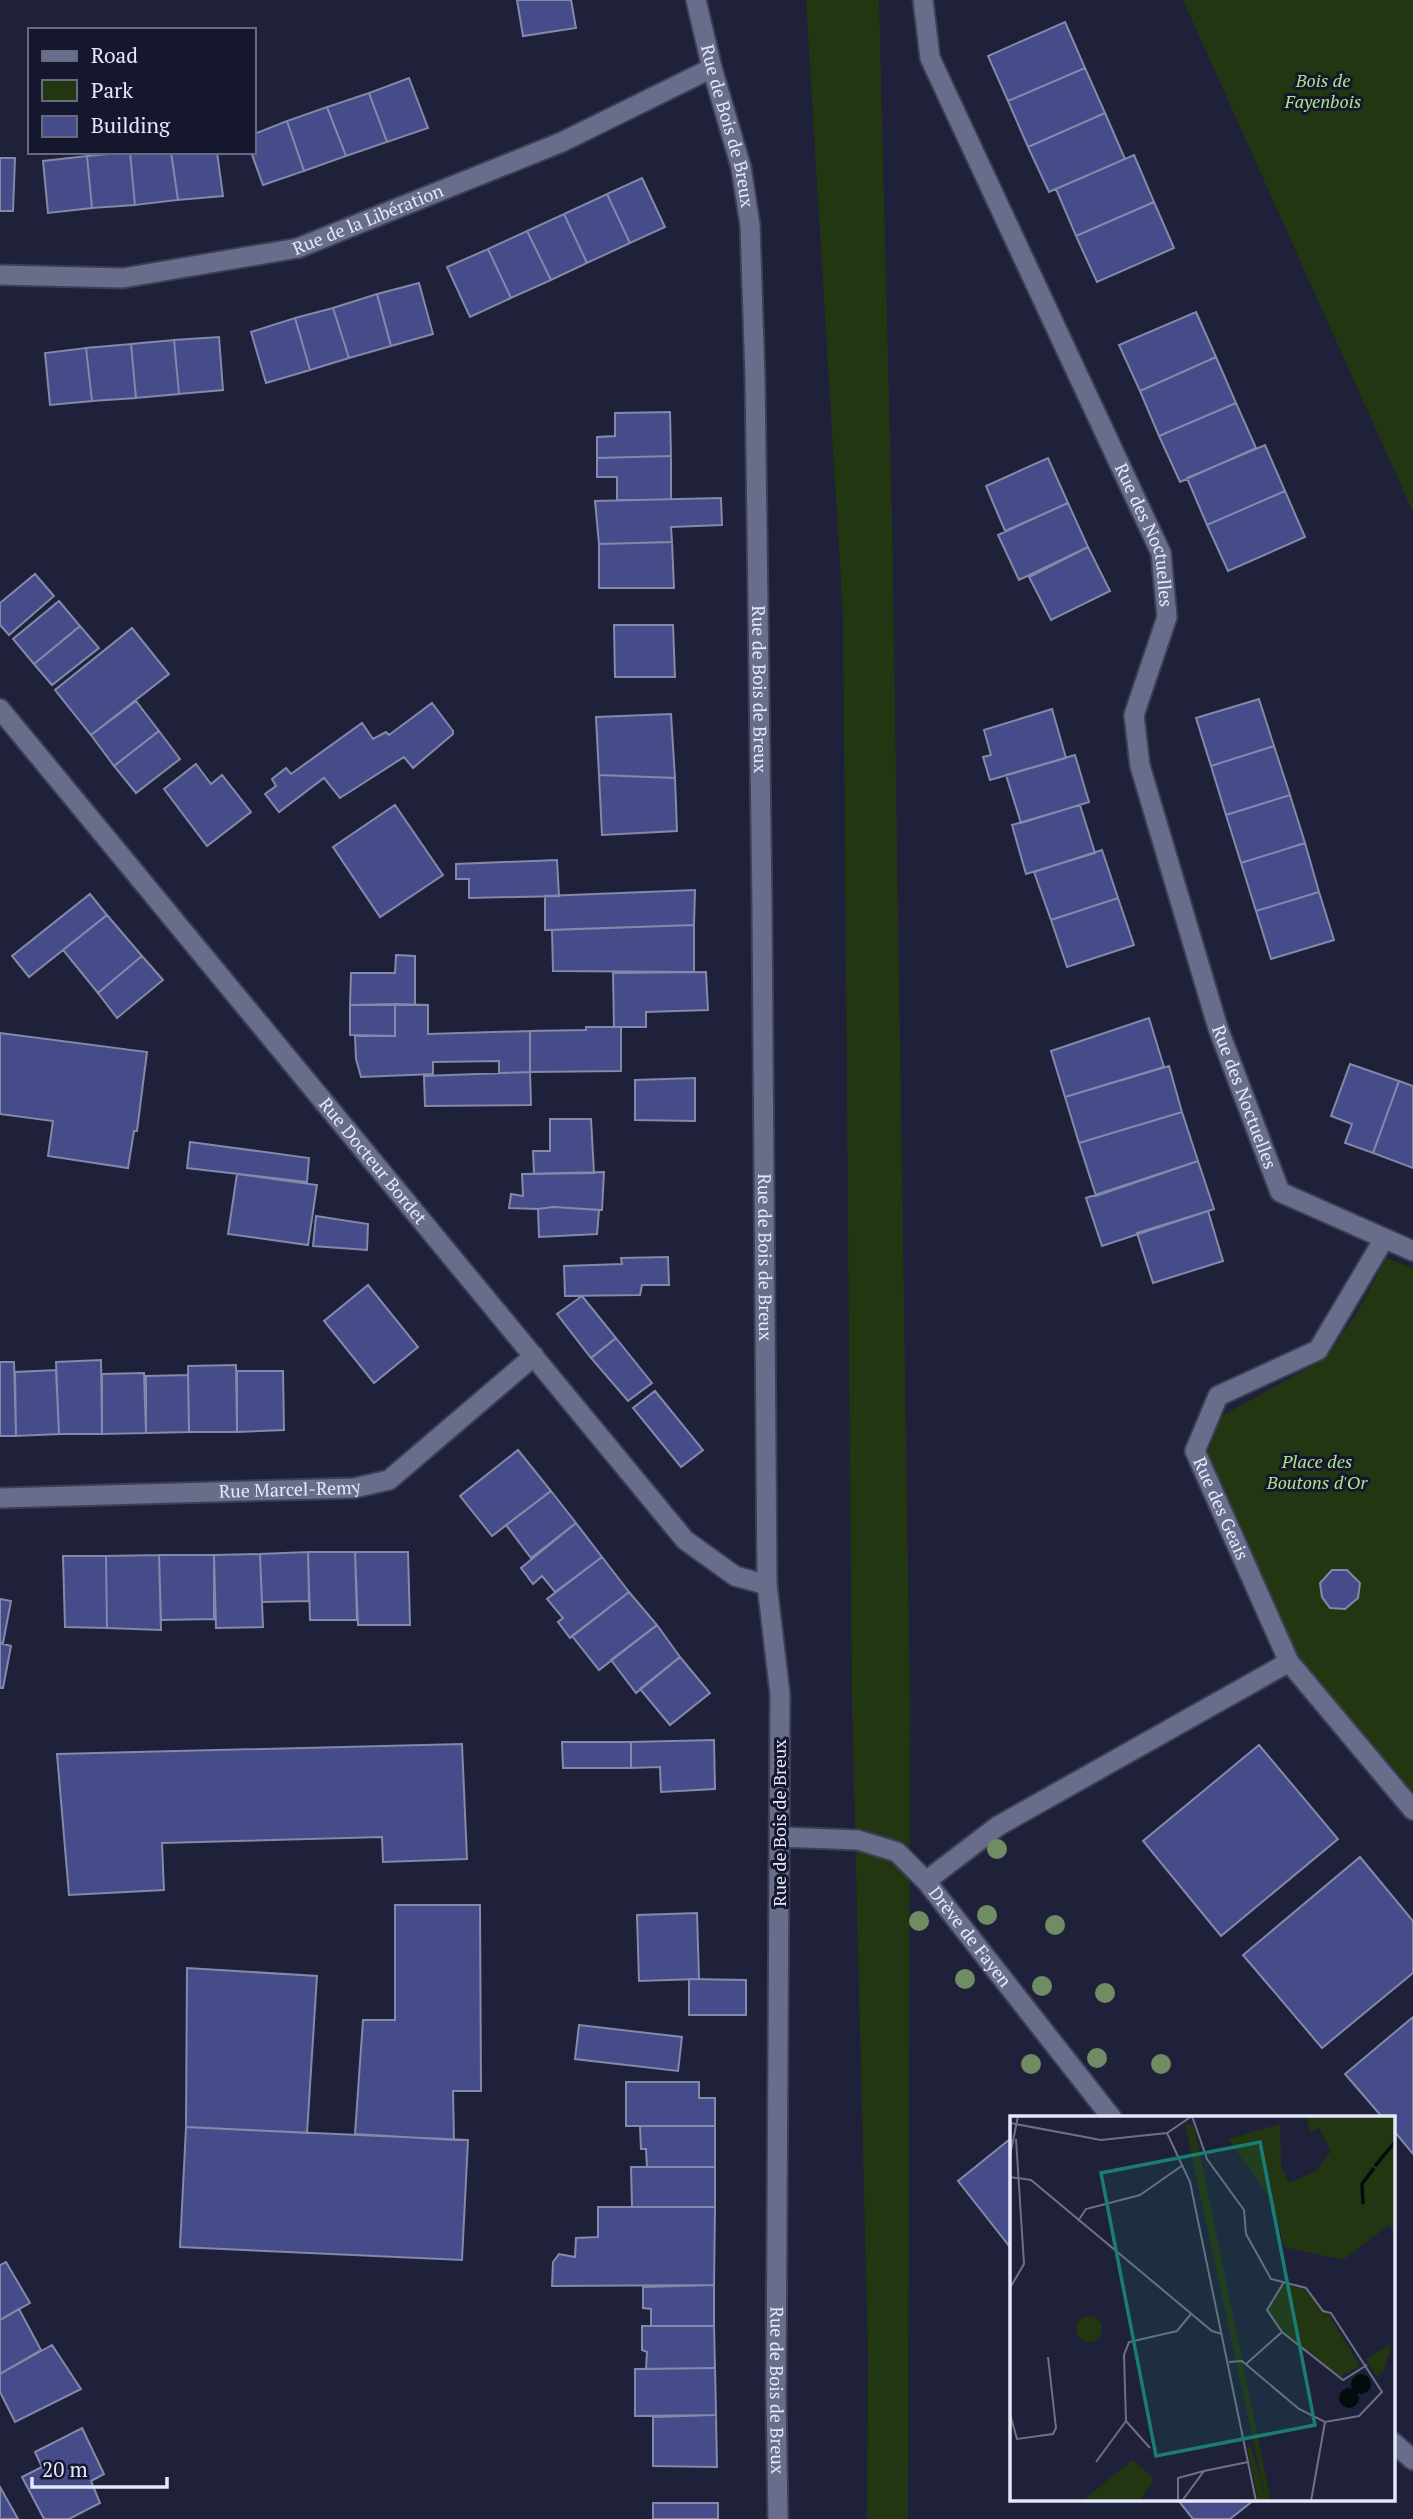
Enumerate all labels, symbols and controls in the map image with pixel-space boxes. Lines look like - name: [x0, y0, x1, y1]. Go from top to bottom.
- legend: [28, 28, 256, 154]
- text: Road: [91, 41, 138, 69]
- street label: Rue de Bois de Breux: [696, 42, 760, 210]
- park label: Bois de Fayenbois: [1284, 68, 1361, 113]
- text: Park: [91, 76, 133, 104]
- text: Building: [91, 111, 171, 139]
- street label: Rue de la Libération: [289, 178, 447, 260]
- street label: Rue des Noctuelles: [1110, 459, 1179, 608]
- street label: Rue de Bois de Breux: [747, 605, 773, 774]
- street label: Rue des Noctuelles: [1207, 1022, 1283, 1172]
- street label: Rue Docteur Bordet: [314, 1092, 433, 1229]
- street label: Rue de Bois de Breux: [753, 1173, 778, 1342]
- park label: Place des Boutons d'Or: [1266, 1449, 1368, 1494]
- street label: Rue des Geais: [1188, 1453, 1255, 1564]
- street label: Rue Marcel-Remy: [219, 1474, 364, 1503]
- street label: Rue de Bois de Breux: [767, 1739, 791, 1907]
- street label: Drève de Fayen: [924, 1881, 1018, 1992]
- inset map: [1010, 2116, 1396, 2502]
- street label: Rue de Bois de Breux: [765, 2307, 790, 2475]
- scale bar: [32, 2446, 166, 2490]
- text: 20 m: [42, 2455, 88, 2483]

